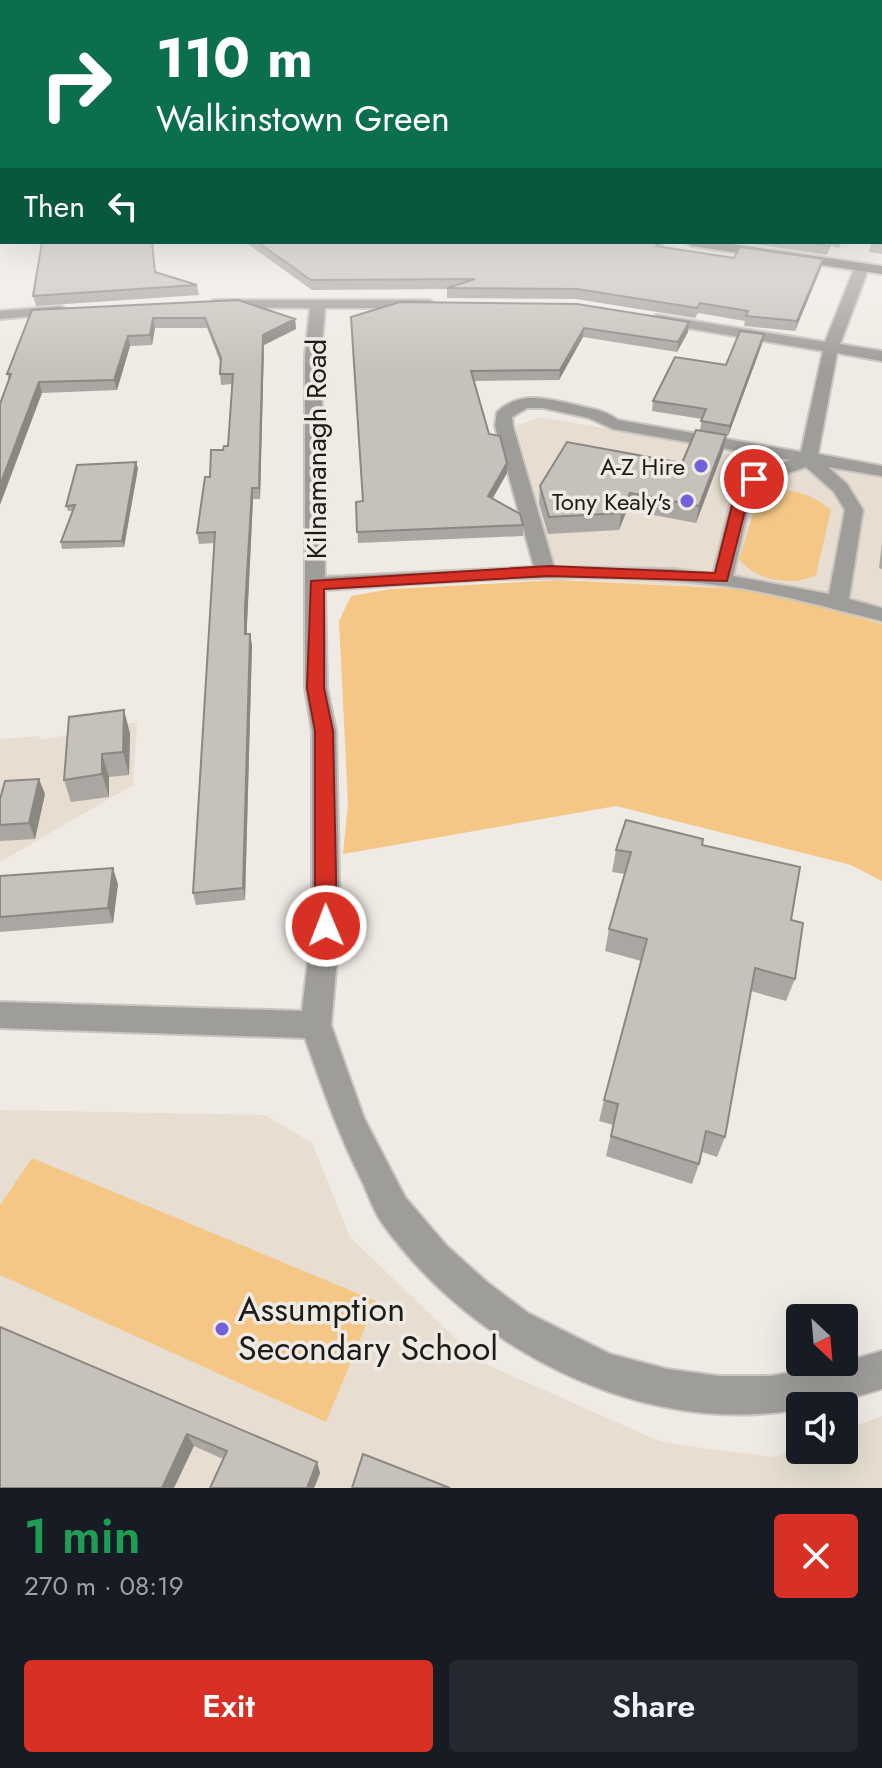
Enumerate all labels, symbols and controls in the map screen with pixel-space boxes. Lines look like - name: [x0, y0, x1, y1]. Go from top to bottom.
- text: 110 m: [156, 17, 313, 98]
- icon: right: [24, 32, 128, 136]
- text: Walkinstown Green: [156, 92, 450, 144]
- icon: left: [101, 184, 145, 228]
- text: Then: [24, 185, 85, 228]
- street label: Kilnamanagh Road: [296, 339, 337, 559]
- pin: [720, 445, 788, 513]
- place label: A-Z Hire: [600, 449, 685, 484]
- marker: A-Z Hire: [692, 457, 710, 475]
- icon: arrive: [732, 457, 776, 501]
- place label: Tony Kealy's: [552, 484, 671, 519]
- marker: Tony Kealy's: [678, 492, 696, 510]
- position arrow: [284, 884, 368, 968]
- place label: Assumption Secondary School: [238, 1285, 498, 1373]
- north arrow: [786, 1304, 858, 1376]
- map controls: [786, 1304, 858, 1464]
- marker: Assumption Secondary School: [213, 1320, 231, 1338]
- button: sound: [786, 1392, 858, 1464]
- text: 1 min: [24, 1502, 141, 1571]
- button: close: [774, 1514, 858, 1598]
- text: 270 m · 08:19: [24, 1567, 184, 1605]
- button: Exit: [24, 1660, 433, 1752]
- button: Share: [449, 1660, 858, 1752]

